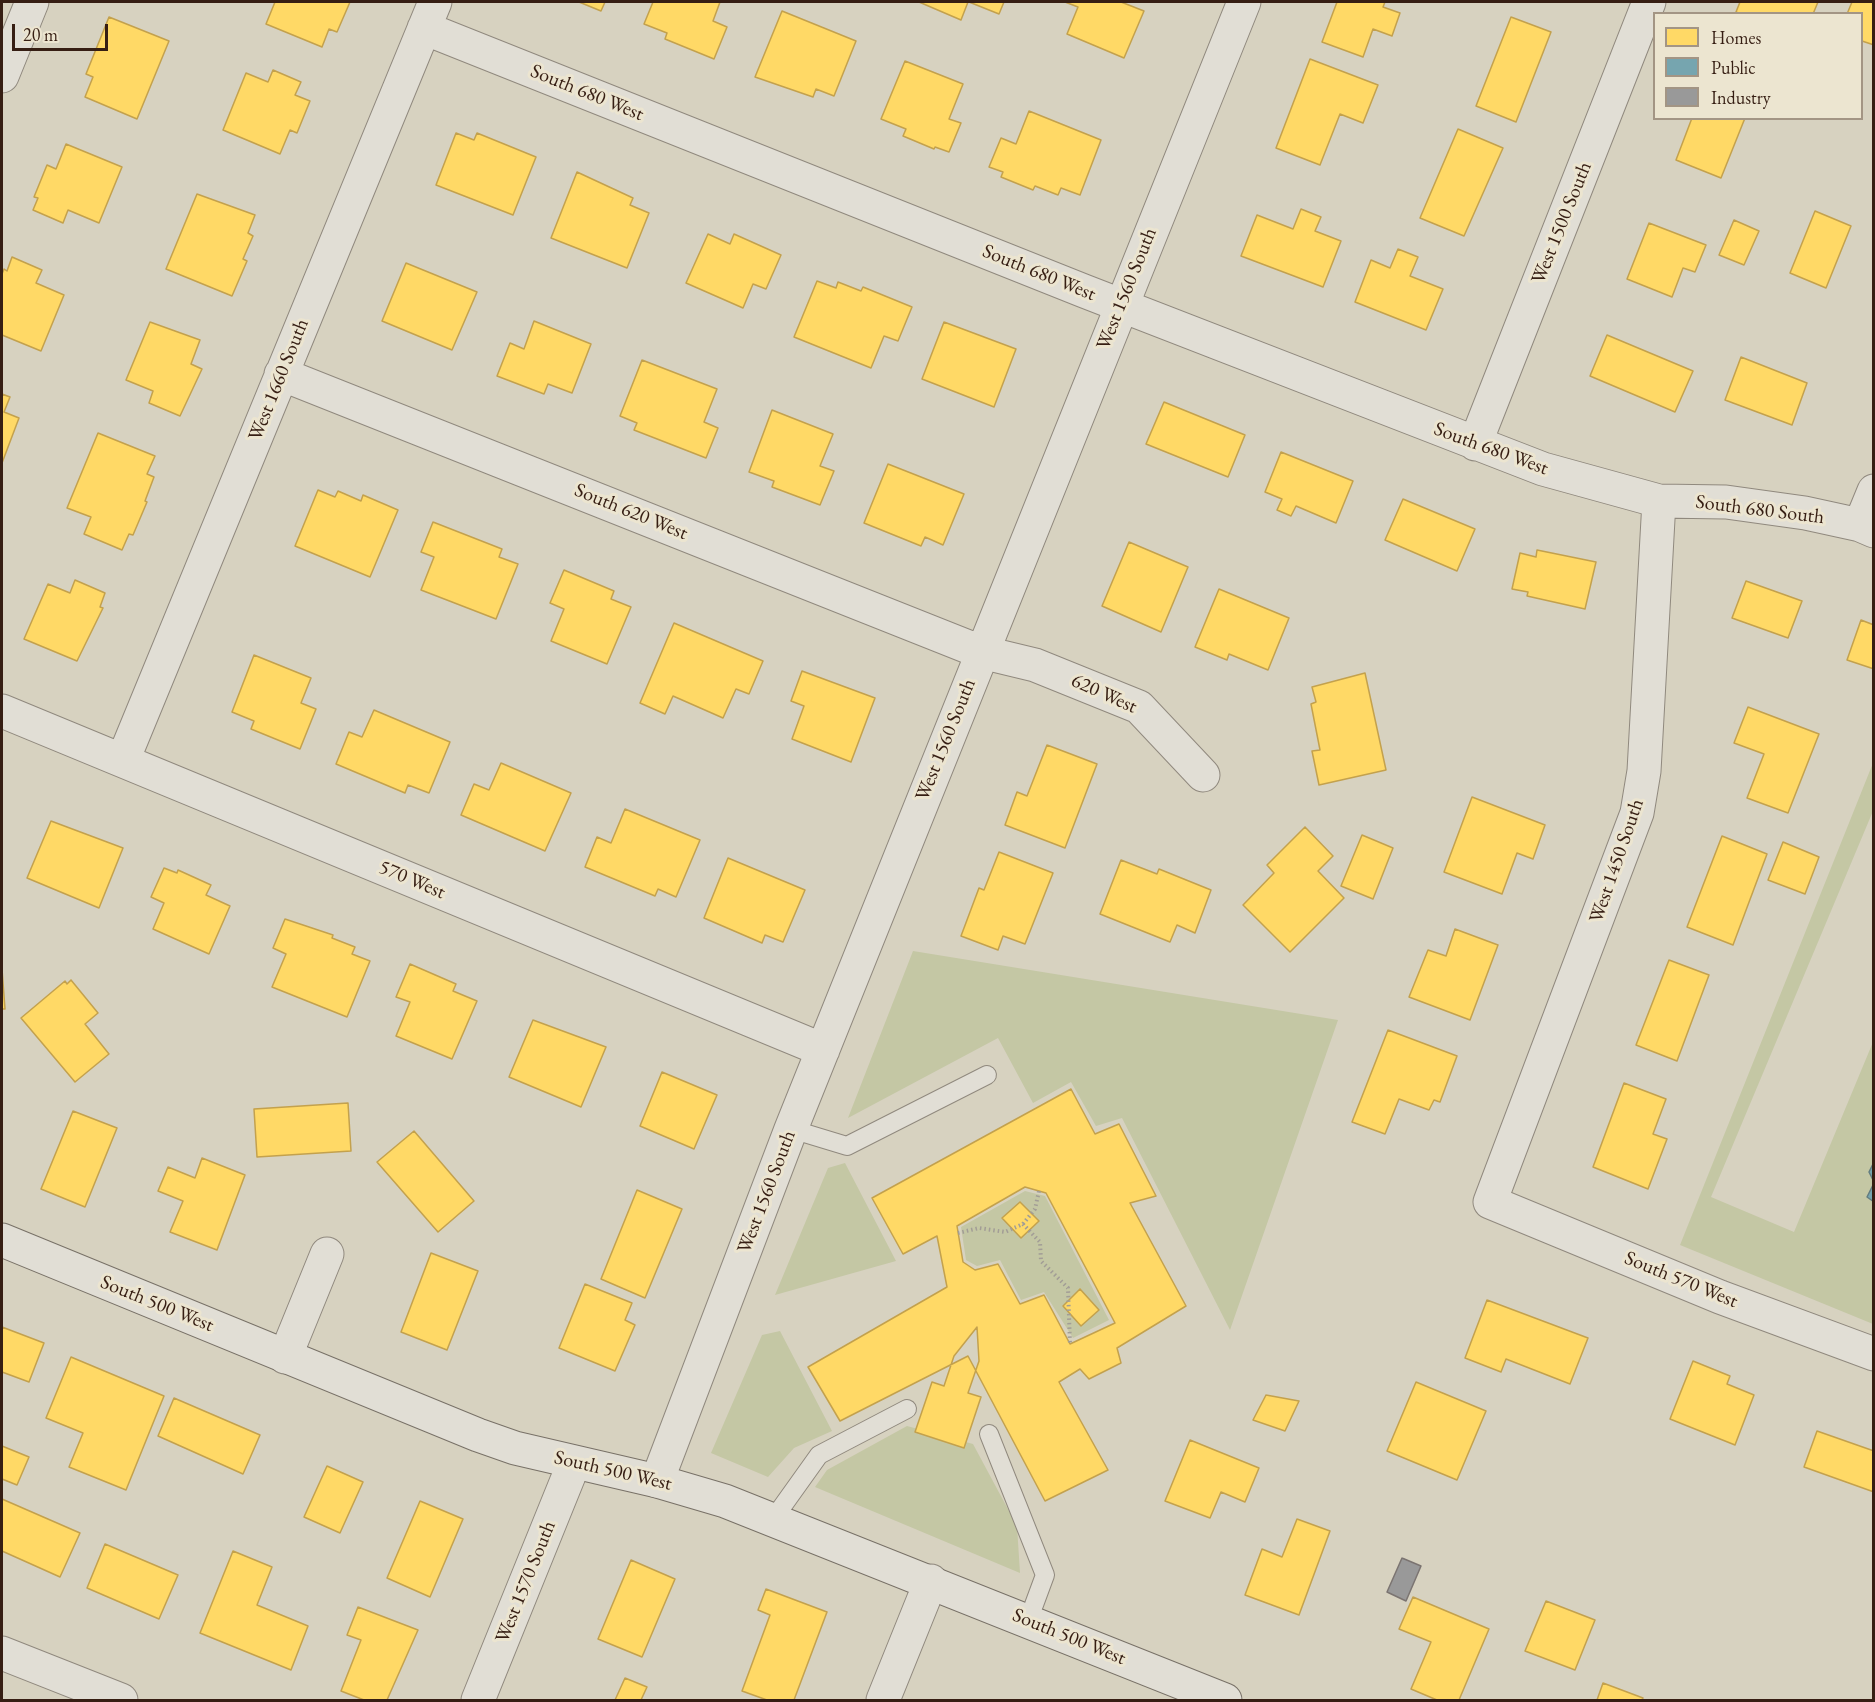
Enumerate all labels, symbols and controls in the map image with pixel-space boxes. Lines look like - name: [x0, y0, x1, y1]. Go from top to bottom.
- scale bar: [15, 12, 111, 50]
- legend: [1653, 12, 1863, 120]
- text: 20 m: [23, 23, 58, 46]
- text: Homes: [1711, 26, 1761, 49]
- text: Public: [1711, 56, 1755, 79]
- street label: South 680 West: [527, 59, 647, 127]
- text: Industry: [1711, 86, 1771, 109]
- street label: West 1500 South: [1527, 158, 1597, 288]
- street label: West 1560 South: [1092, 224, 1162, 354]
- street label: South 680 West: [979, 239, 1099, 307]
- street label: West 1660 South: [244, 315, 314, 445]
- street label: South 680 West: [1431, 417, 1551, 481]
- street label: South 620 West: [571, 478, 691, 546]
- street label: South 680 South: [1694, 490, 1826, 530]
- street label: 620 West: [1067, 669, 1141, 719]
- street label: West 1560 South: [911, 675, 981, 805]
- street label: West 1450 South: [1585, 796, 1649, 926]
- street label: 570 West: [375, 855, 449, 905]
- street label: West 1560 South: [733, 1127, 801, 1257]
- street label: South 570 West: [1621, 1246, 1741, 1314]
- street label: South 500 West: [97, 1270, 217, 1338]
- street label: South 500 West: [552, 1446, 674, 1496]
- street label: West 1570 South: [491, 1517, 561, 1647]
- street label: South 500 West: [1009, 1603, 1129, 1671]

